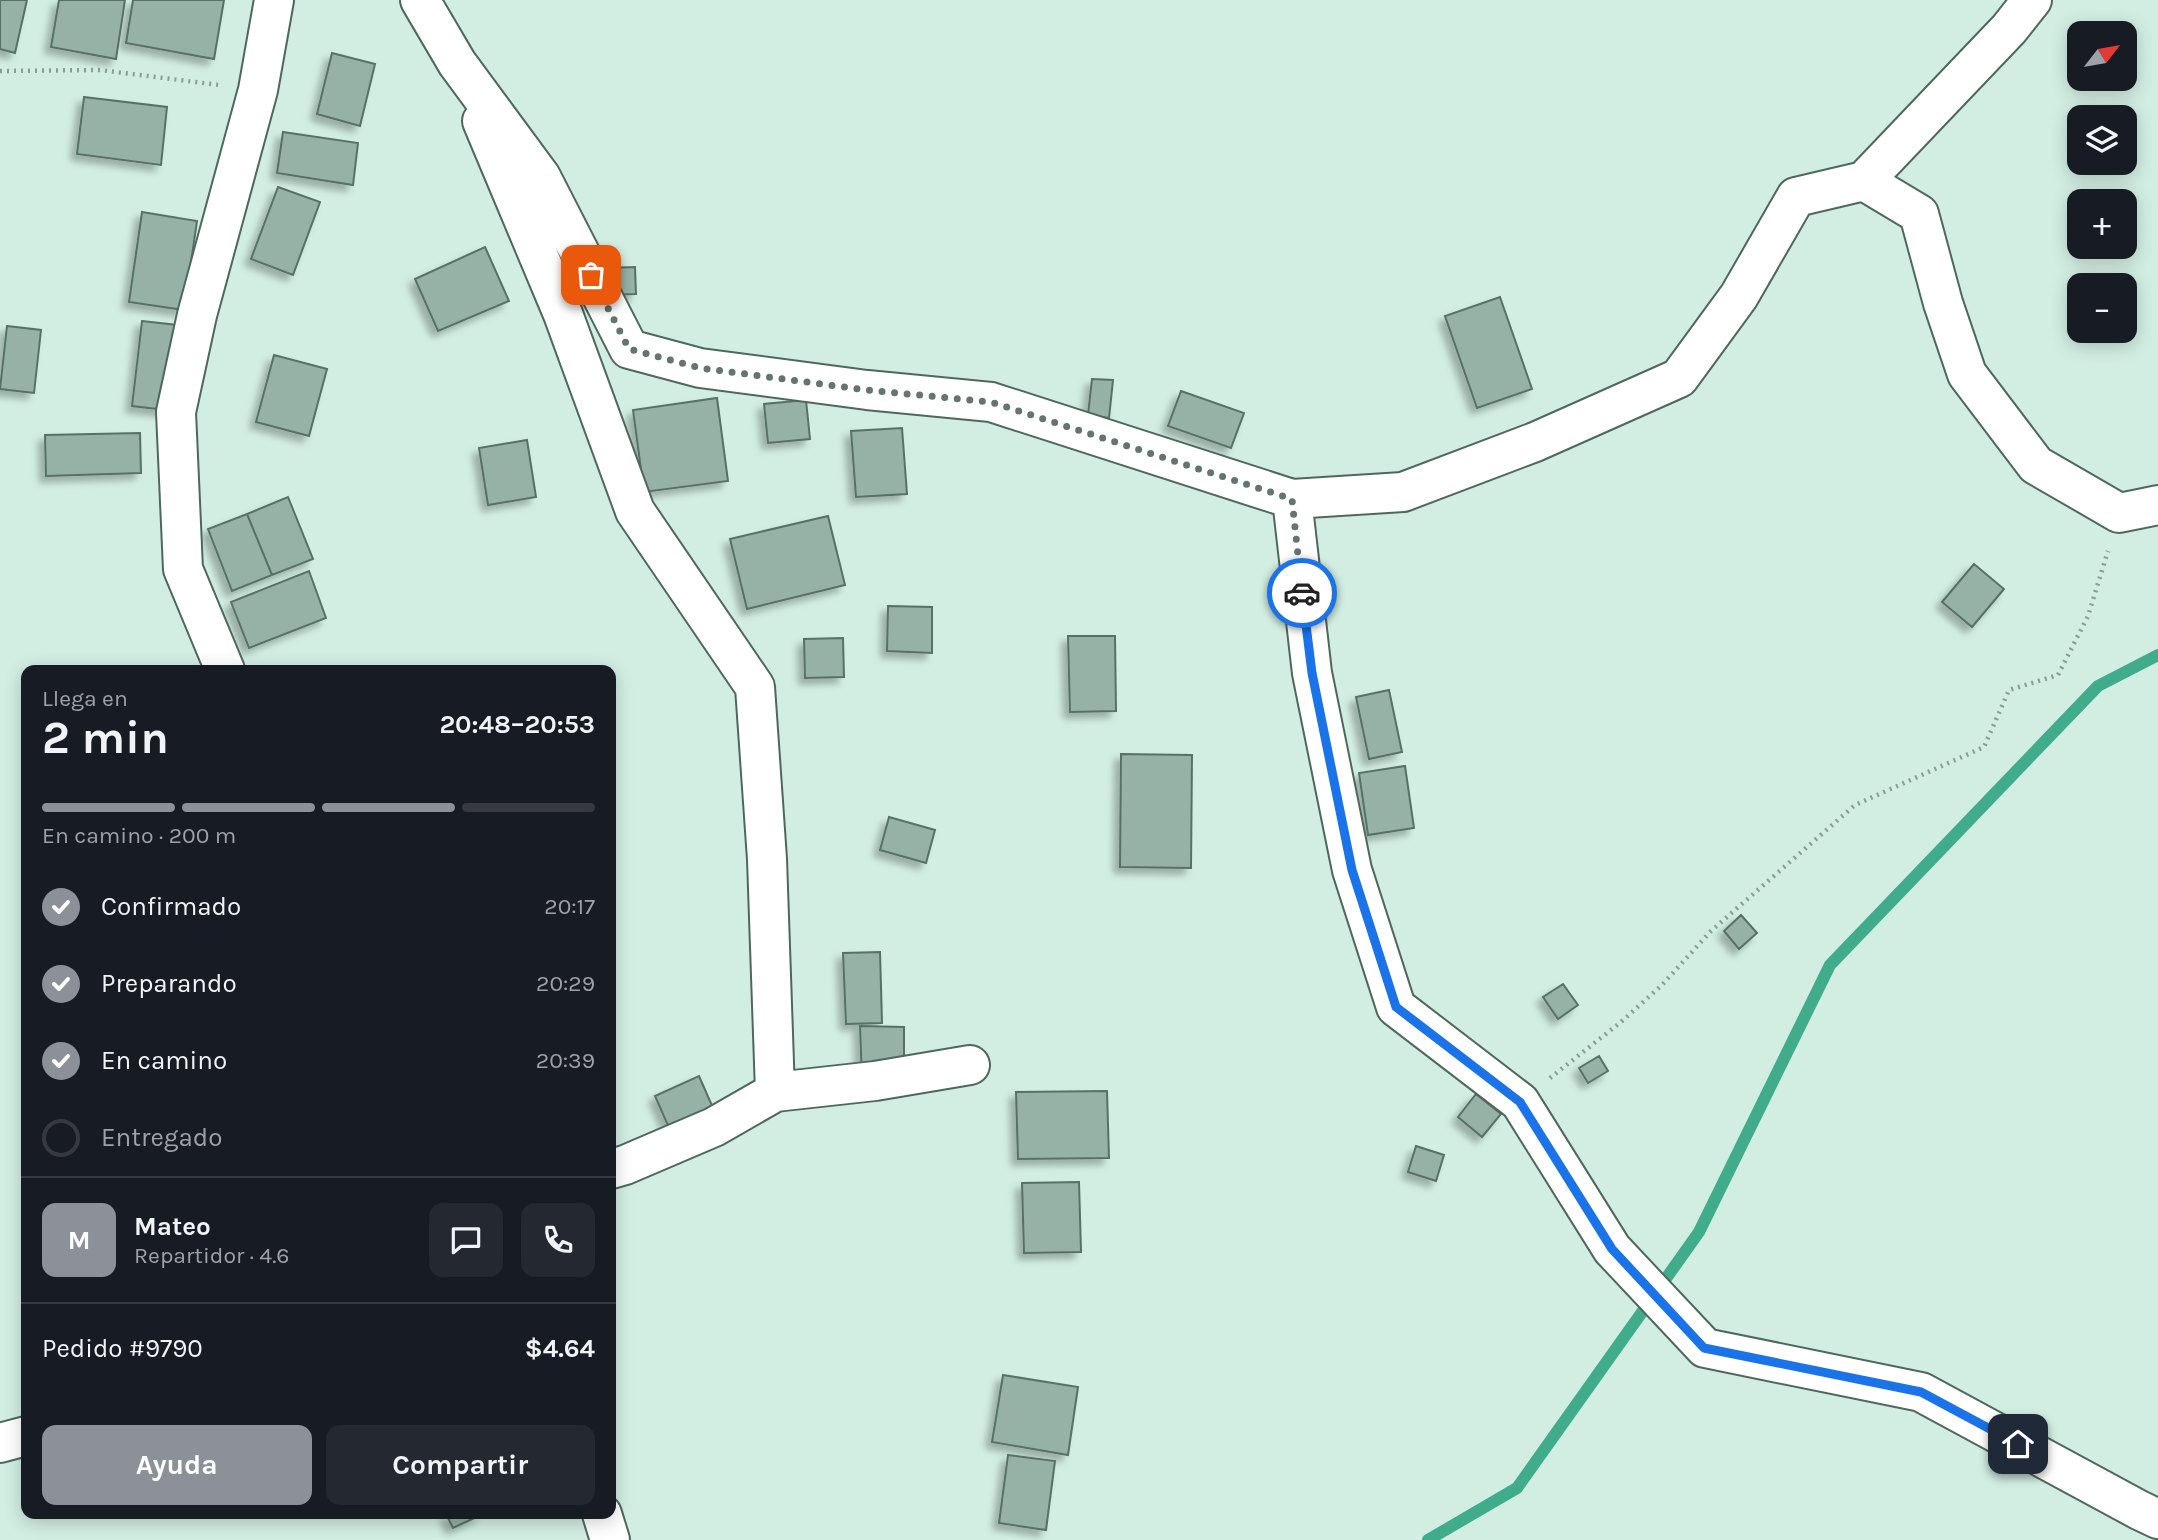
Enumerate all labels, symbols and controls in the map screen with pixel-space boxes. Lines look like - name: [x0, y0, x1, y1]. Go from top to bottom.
- north arrow: [2067, 21, 2137, 91]
- map controls: [2067, 21, 2137, 343]
- button: layers: [2067, 105, 2137, 175]
- button: +: [2067, 189, 2137, 259]
- pin: [561, 245, 621, 305]
- icon: bag: [572, 256, 610, 294]
- button: −: [2067, 273, 2137, 343]
- courier: [1267, 558, 1337, 628]
- icon: car: [1283, 574, 1321, 612]
- text: Llega en: [42, 685, 128, 712]
- text: 20:48–20:53: [439, 709, 595, 740]
- text: 2 min: [42, 711, 169, 765]
- text: En camino · 200 m: [42, 822, 236, 849]
- icon: check: [42, 888, 80, 926]
- text: Confirmado: [101, 891, 241, 922]
- text: 20:17: [544, 893, 595, 920]
- icon: check: [42, 965, 80, 1003]
- text: Preparando: [101, 968, 237, 999]
- text: 20:29: [536, 970, 595, 997]
- icon: check: [42, 1042, 80, 1080]
- text: En camino: [101, 1045, 227, 1076]
- text: 20:39: [536, 1047, 595, 1074]
- text: Entregado: [101, 1122, 222, 1153]
- button: chat: [429, 1203, 503, 1277]
- button: phone: [521, 1203, 595, 1277]
- text: Mateo: [134, 1211, 211, 1242]
- text: M: [68, 1225, 90, 1256]
- text: Repartidor · 4.6: [134, 1242, 289, 1269]
- text: Pedido #9790: [42, 1333, 203, 1364]
- text: $4.64: [525, 1333, 595, 1364]
- pin: [1988, 1414, 2048, 1474]
- button: Ayuda: [42, 1425, 312, 1505]
- button: Compartir: [326, 1425, 595, 1505]
- icon: home: [1999, 1425, 2037, 1463]

